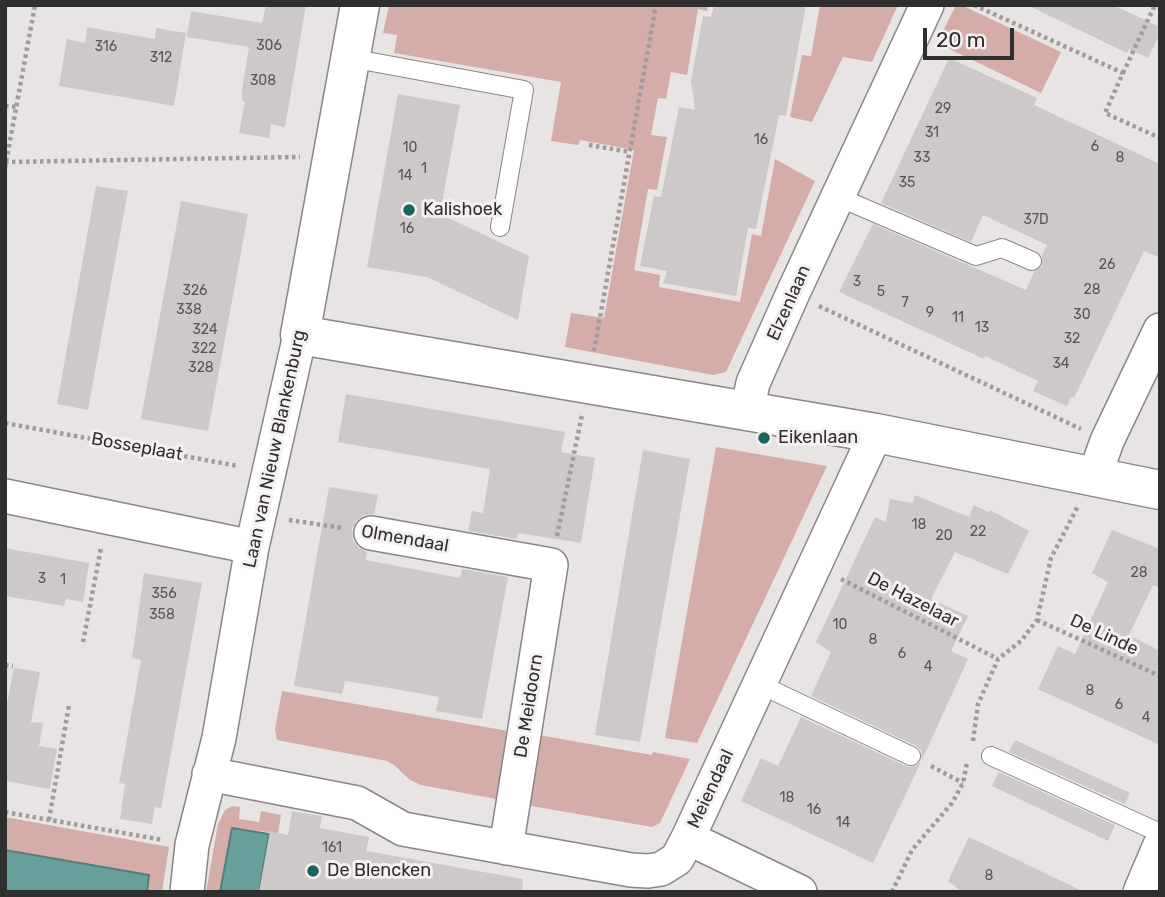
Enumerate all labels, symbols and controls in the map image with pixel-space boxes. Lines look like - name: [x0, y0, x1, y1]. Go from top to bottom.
- scale bar: [927, 14, 1018, 58]
- text: 20 m: [936, 27, 985, 52]
- house number: 306: [256, 38, 282, 54]
- house number: 316: [95, 39, 117, 55]
- house number: 312: [150, 50, 172, 66]
- house number: 308: [250, 73, 276, 89]
- house number: 29: [935, 101, 951, 117]
- house number: 31: [925, 125, 939, 141]
- house number: 16: [754, 132, 768, 148]
- house number: 6: [1091, 139, 1099, 155]
- house number: 10: [403, 140, 417, 156]
- house number: 33: [914, 150, 930, 166]
- house number: 8: [1116, 150, 1124, 166]
- house number: 1: [421, 161, 427, 177]
- house number: 14: [398, 168, 412, 184]
- house number: 35: [899, 175, 915, 191]
- place label: Kalishoek: [423, 199, 502, 221]
- marker: Kalishoek: [401, 202, 417, 218]
- house number: 37D: [1023, 212, 1049, 228]
- house number: 16: [400, 221, 414, 237]
- house number: 26: [1099, 257, 1115, 273]
- street label: Elzenlaan: [763, 262, 815, 344]
- house number: 3: [853, 274, 861, 290]
- house number: 28: [1083, 282, 1101, 298]
- house number: 326: [182, 283, 208, 299]
- house number: 5: [877, 284, 885, 300]
- house number: 7: [901, 295, 909, 311]
- house number: 338: [176, 302, 202, 318]
- house number: 9: [926, 305, 934, 321]
- house number: 30: [1073, 307, 1091, 323]
- house number: 11: [952, 310, 964, 326]
- house number: 13: [975, 320, 989, 336]
- house number: 324: [192, 322, 218, 338]
- street label: Laan van Nieuw Blankenburg: [239, 328, 311, 570]
- house number: 32: [1064, 331, 1080, 347]
- house number: 322: [192, 341, 216, 357]
- house number: 34: [1052, 356, 1070, 372]
- house number: 328: [188, 360, 214, 376]
- place label: Eikenlaan: [778, 427, 858, 449]
- street label: Bosseplaat: [89, 428, 185, 466]
- marker: Eikenlaan: [756, 430, 772, 446]
- house number: 18: [912, 517, 926, 533]
- street label: Olmendaal: [360, 521, 450, 557]
- house number: 22: [970, 524, 986, 540]
- house number: 20: [935, 528, 953, 544]
- house number: 28: [1130, 565, 1148, 581]
- street label: De Hazelaar: [864, 568, 962, 632]
- house number: 3: [38, 571, 46, 587]
- house number: 1: [60, 572, 66, 588]
- house number: 356: [151, 586, 177, 602]
- house number: 358: [149, 607, 175, 623]
- street label: De Linde: [1066, 610, 1142, 660]
- house number: 10: [833, 617, 847, 633]
- house number: 8: [869, 632, 877, 648]
- house number: 6: [898, 646, 906, 662]
- street label: De Meidoorn: [510, 653, 548, 759]
- house number: 4: [924, 659, 932, 675]
- house number: 8: [1086, 683, 1094, 699]
- house number: 6: [1115, 697, 1123, 713]
- house number: 4: [1142, 710, 1150, 726]
- street label: Meiendaal: [683, 746, 739, 832]
- house number: 18: [780, 790, 794, 806]
- house number: 16: [807, 802, 821, 818]
- house number: 14: [836, 815, 850, 831]
- house number: 161: [322, 840, 342, 856]
- place label: De Blencken: [327, 860, 431, 882]
- marker: De Blencken: [305, 863, 321, 879]
- house number: 8: [985, 868, 993, 884]

